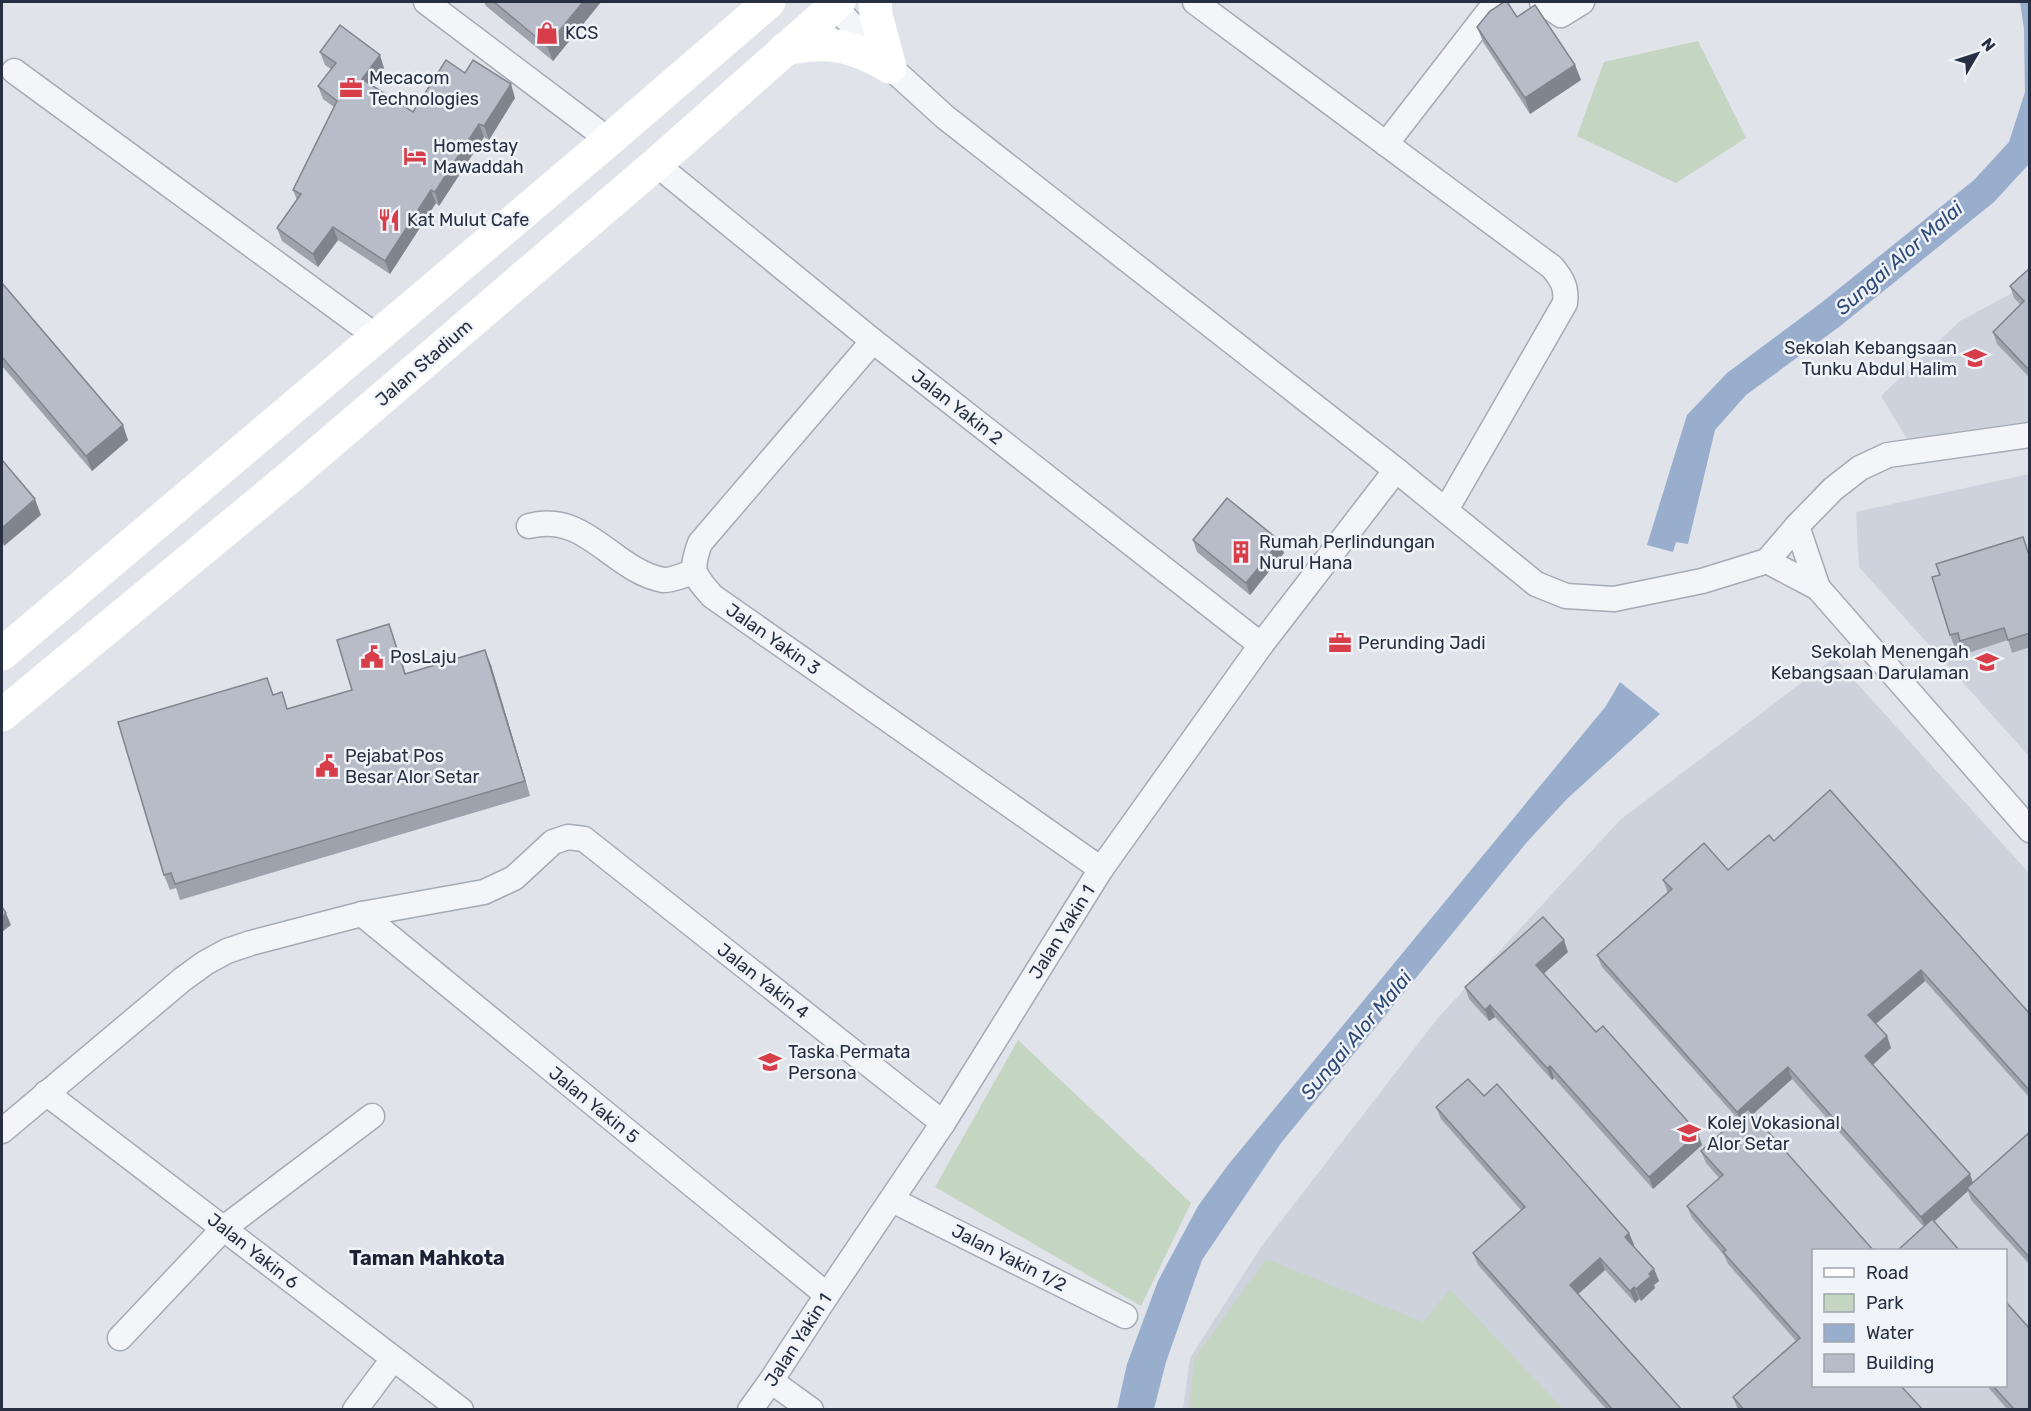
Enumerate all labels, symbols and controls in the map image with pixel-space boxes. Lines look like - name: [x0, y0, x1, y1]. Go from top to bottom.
- shop icon: KCS: [534, 20, 560, 46]
- place label: KCS: [565, 22, 598, 44]
- north arrow: [1947, 24, 2007, 84]
- text: N: [1977, 34, 1999, 55]
- place label: Mecacom Technologies: [369, 67, 479, 110]
- office icon: Mecacom Technologies: [338, 75, 364, 101]
- place label: Homestay Mawaddah: [433, 135, 524, 178]
- hotel icon: Homestay Mawaddah: [402, 143, 428, 169]
- water label: Sungai Alor Malai: [1831, 196, 1968, 320]
- restaurant icon: Kat Mulut Cafe: [376, 207, 402, 233]
- place label: Kat Mulut Cafe: [407, 209, 529, 231]
- street label: Jalan Stadium: [371, 315, 477, 411]
- place label: Sekolah Kebangsaan Tunku Abdul Halim: [1784, 337, 1957, 380]
- school or university icon: Sekolah Kebangsaan Tunku Abdul Halim: [1962, 345, 1988, 371]
- street label: Jalan Yakin 2: [907, 365, 1007, 449]
- place label: Rumah Perlindungan Nurul Hana: [1259, 531, 1435, 574]
- building icon: Rumah Perlindungan Nurul Hana: [1228, 539, 1254, 565]
- street label: Jalan Yakin 3: [722, 598, 824, 680]
- office icon: Perunding Jadi: [1327, 630, 1353, 656]
- place label: Perunding Jadi: [1358, 632, 1486, 654]
- place label: Sekolah Menengah Kebangsaan Darulaman: [1771, 641, 1969, 684]
- public building icon: PosLaju: [359, 644, 385, 670]
- place label: PosLaju: [390, 646, 457, 668]
- school or university icon: Sekolah Menengah Kebangsaan Darulaman: [1974, 649, 2000, 675]
- place label: Pejabat Pos Besar Alor Setar: [345, 745, 479, 788]
- public building icon: Pejabat Pos Besar Alor Setar: [314, 753, 340, 779]
- street label: Jalan Yakin 1: [1024, 881, 1100, 983]
- street label: Jalan Yakin 4: [713, 938, 813, 1024]
- water label: Sungai Alor Malai: [1295, 965, 1418, 1104]
- place label: Taska Permata Persona: [788, 1041, 911, 1084]
- school or university icon: Taska Permata Persona: [757, 1049, 783, 1075]
- street label: Jalan Yakin 5: [544, 1062, 644, 1148]
- place label: Kolej Vokasional Alor Setar: [1707, 1112, 1840, 1155]
- school or university icon: Kolej Vokasional Alor Setar: [1676, 1120, 1702, 1146]
- street label: Jalan Yakin 6: [203, 1208, 303, 1294]
- street label: Jalan Yakin 1/2: [948, 1220, 1070, 1296]
- district label: Taman Mahkota: [349, 1246, 505, 1270]
- legend: [1812, 1249, 2007, 1387]
- text: Road: [1866, 1262, 1909, 1284]
- street label: Jalan Yakin 1: [760, 1289, 836, 1391]
- text: Park: [1866, 1292, 1904, 1314]
- text: Water: [1866, 1322, 1914, 1344]
- text: Building: [1866, 1352, 1934, 1374]

